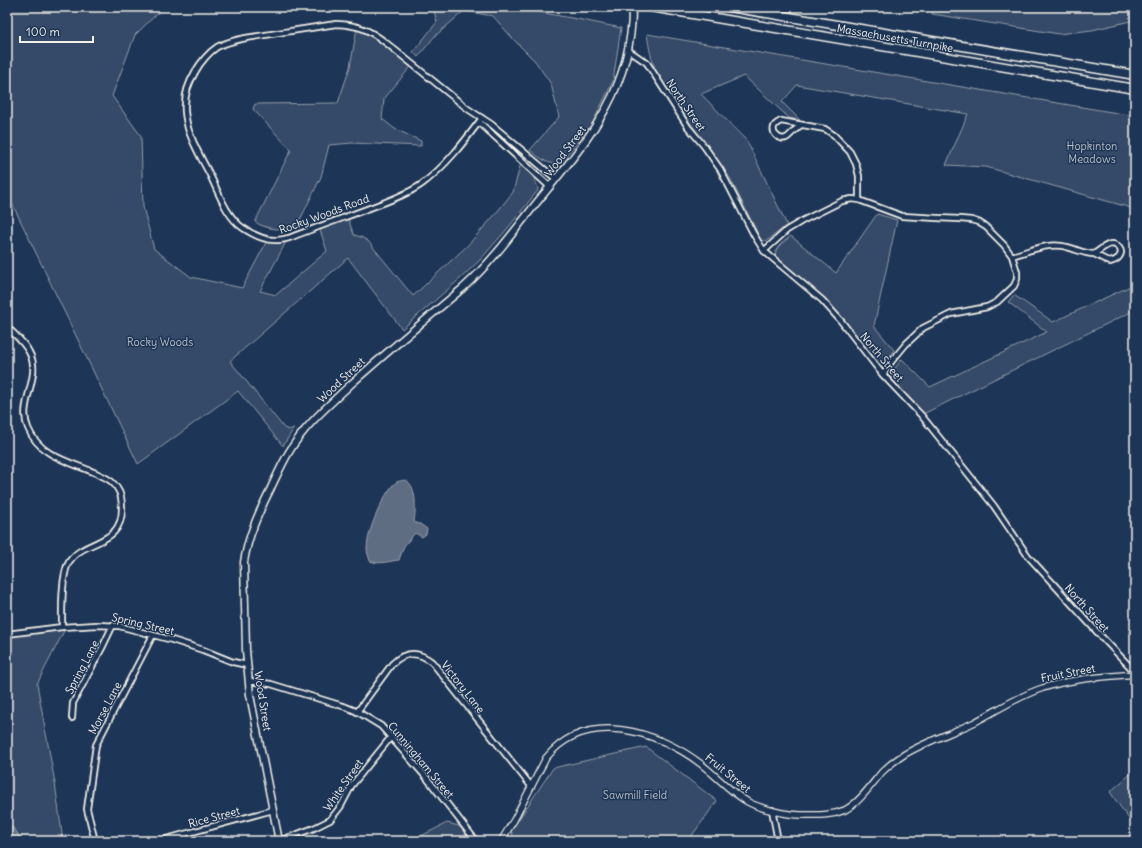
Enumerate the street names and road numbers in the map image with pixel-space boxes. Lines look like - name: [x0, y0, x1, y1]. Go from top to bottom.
- street label: Massachusetts Turnpike: [836, 21, 954, 55]
- street label: North Street: [663, 76, 709, 134]
- street label: Wood Street: [541, 122, 589, 179]
- street label: Rocky Woods Road: [277, 191, 372, 237]
- street label: North Street: [857, 329, 907, 385]
- street label: Wood Street: [314, 354, 368, 406]
- street label: North Street: [1062, 581, 1113, 635]
- street label: Spring Street: [110, 610, 176, 638]
- street label: Spring Lane: [62, 638, 102, 696]
- street label: Victory Lane: [438, 658, 488, 716]
- street label: Fruit Street: [1040, 661, 1097, 685]
- street label: Wood Street: [251, 670, 275, 732]
- street label: Morse Lane: [85, 679, 125, 737]
- street label: Cunningham Street: [385, 719, 457, 801]
- street label: Fruit Street: [702, 750, 754, 796]
- street label: White Street: [320, 756, 366, 814]
- street label: Rice Street: [187, 803, 242, 831]

